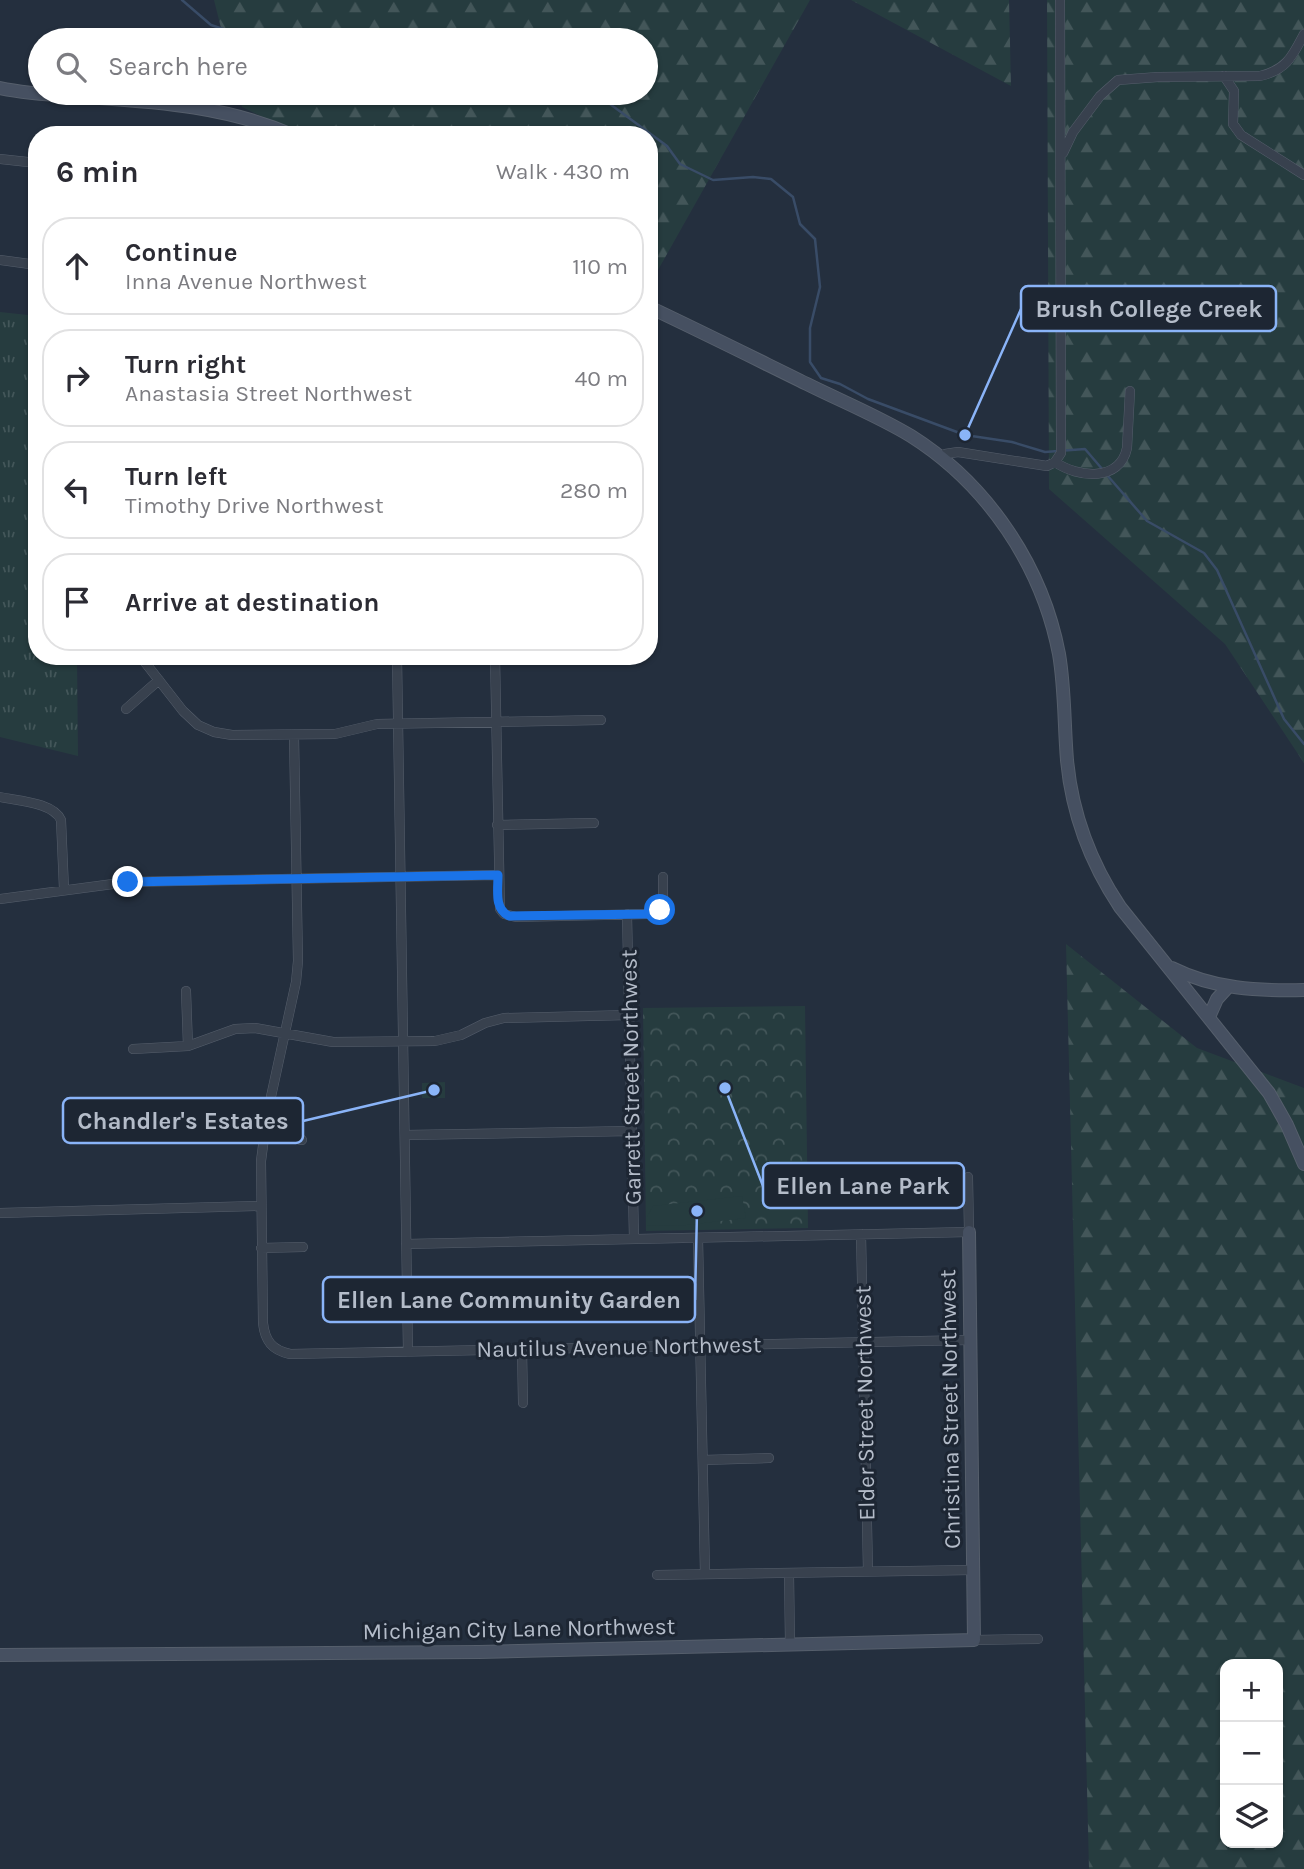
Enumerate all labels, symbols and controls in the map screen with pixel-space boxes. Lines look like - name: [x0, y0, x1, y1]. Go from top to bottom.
- search box: [28, 28, 658, 105]
- icon: search: [52, 48, 90, 86]
- text: Search here: [108, 51, 248, 82]
- text: 6 min: [56, 154, 139, 190]
- text: Walk · 430 m: [496, 158, 630, 185]
- text: Continue: [125, 237, 237, 268]
- icon: ahead: [58, 247, 96, 285]
- text: 110 m: [572, 253, 628, 280]
- text: Inna Avenue Northwest: [125, 268, 367, 295]
- callout: Brush College Creek: [1021, 286, 1276, 331]
- text: Brush College Creek: [1036, 295, 1262, 323]
- text: Turn right: [125, 349, 246, 380]
- icon: right: [58, 359, 96, 397]
- text: 40 m: [575, 365, 628, 392]
- text: Anastasia Street Northwest: [125, 380, 412, 407]
- text: Turn left: [125, 461, 227, 492]
- icon: left: [58, 471, 96, 509]
- text: 280 m: [560, 477, 628, 504]
- text: Timothy Drive Northwest: [125, 492, 384, 519]
- icon: arrive: [58, 583, 96, 621]
- text: Arrive at destination: [125, 587, 379, 618]
- route end: [112, 866, 143, 897]
- route start: [644, 894, 675, 925]
- street label: Garrett Street Northwest: [615, 949, 647, 1205]
- callout: Chandler's Estates: [63, 1098, 303, 1143]
- text: Chandler's Estates: [77, 1107, 289, 1135]
- callout: Ellen Lane Park: [763, 1163, 964, 1208]
- text: Ellen Lane Park: [776, 1172, 950, 1200]
- street label: Christina Street Northwest: [934, 1269, 966, 1549]
- callout: Ellen Lane Community Garden: [323, 1277, 695, 1322]
- street label: Elder Street Northwest: [849, 1285, 881, 1521]
- text: Ellen Lane Community Garden: [337, 1286, 681, 1314]
- street label: Nautilus Avenue Northwest: [476, 1331, 762, 1363]
- street label: Michigan City Lane Northwest: [362, 1613, 676, 1645]
- map controls: [1220, 1659, 1283, 1848]
- button: +: [1220, 1659, 1283, 1722]
- button: −: [1220, 1722, 1283, 1785]
- button: layers: [1220, 1785, 1283, 1848]

